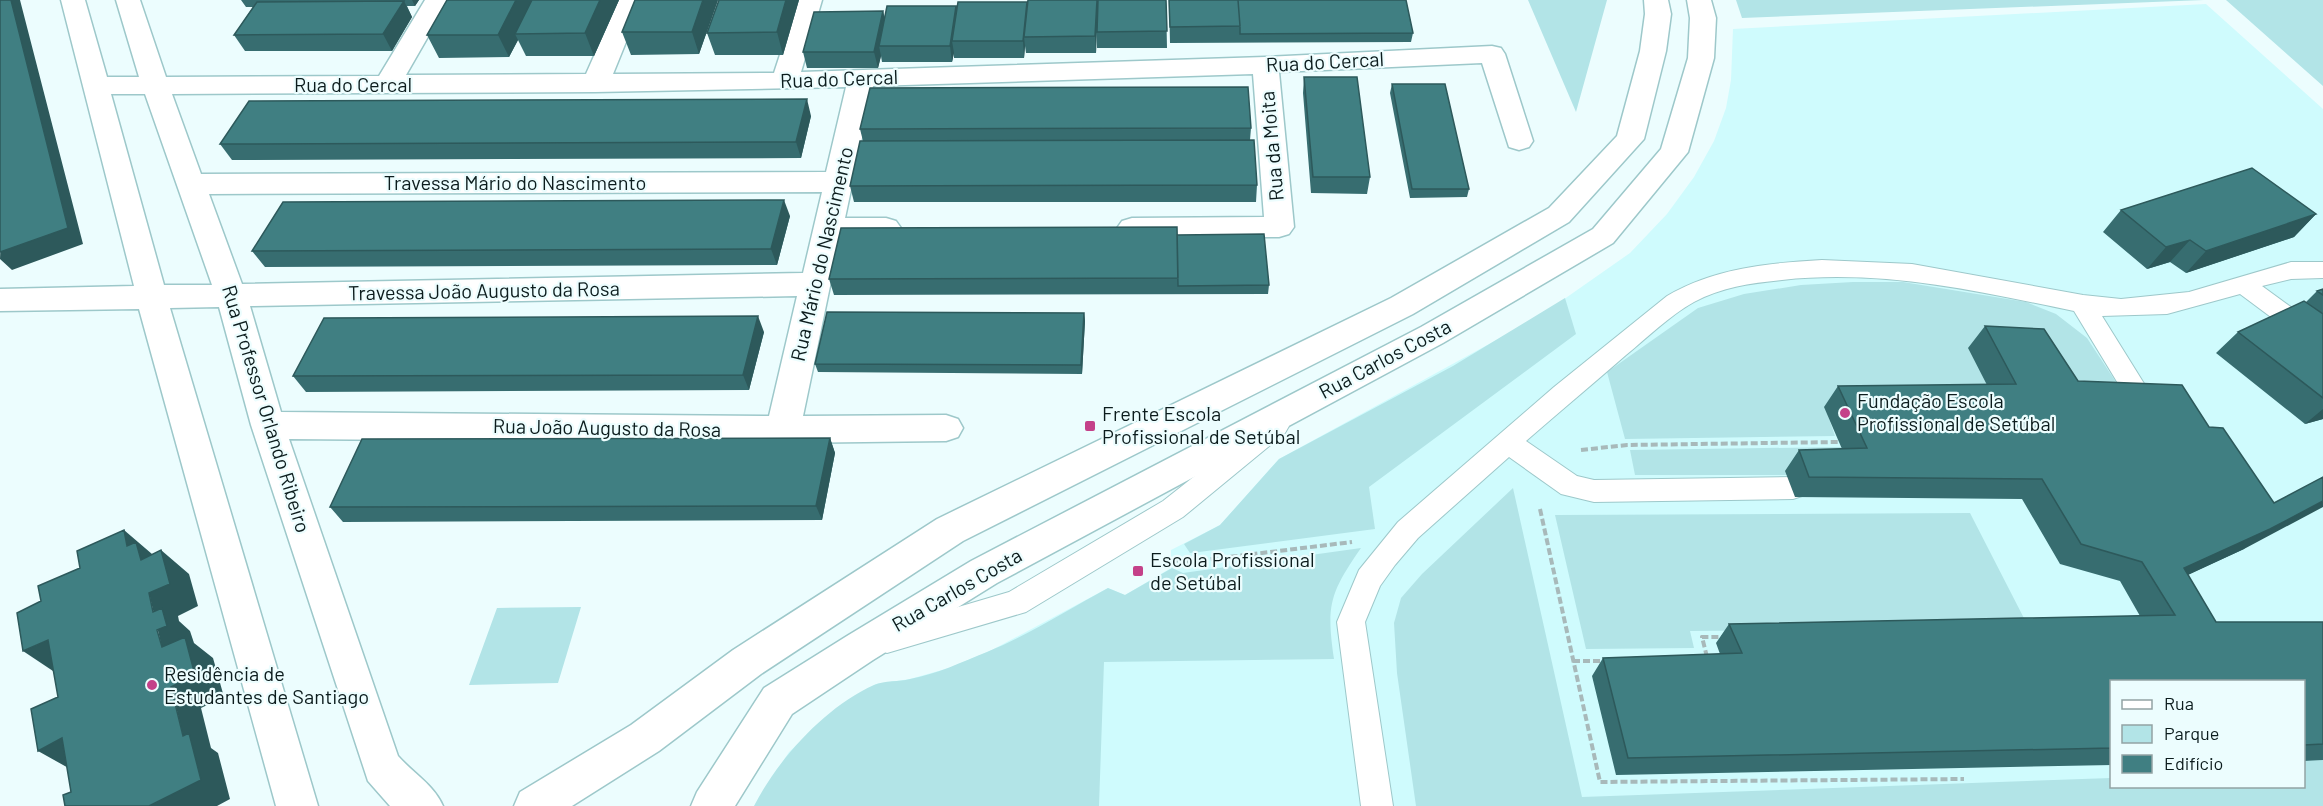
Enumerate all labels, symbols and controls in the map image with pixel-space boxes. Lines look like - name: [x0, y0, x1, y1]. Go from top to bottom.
- street label: Rua do Cercal: [1265, 46, 1385, 76]
- street label: Rua do Cercal: [779, 64, 898, 92]
- street label: Rua do Cercal: [294, 72, 412, 96]
- street label: Rua da Moita: [1254, 90, 1288, 202]
- street label: Rua Mário do Nascimento: [785, 144, 857, 363]
- street label: Travessa Mário do Nascimento: [384, 170, 646, 194]
- street label: Travessa João Augusto da Rosa: [348, 276, 620, 304]
- street label: Rua Professor Orlando Ribeiro: [218, 282, 316, 535]
- street label: Rua Carlos Costa: [1314, 313, 1455, 403]
- place label: Fundação Escola Profissional de Setúbal: [1857, 388, 2055, 435]
- place label: Frente Escola Profissional de Setúbal: [1102, 401, 1300, 448]
- marker: Fundação Escola Profissional de Setúbal: [1838, 406, 1852, 420]
- street label: Rua João Augusto da Rosa: [493, 413, 721, 441]
- marker: Frente Escola Profissional de Setúbal: [1083, 419, 1097, 433]
- street label: Rua Carlos Costa: [887, 542, 1026, 636]
- place label: Escola Profissional de Setúbal: [1150, 547, 1314, 594]
- marker: Escola Profissional de Setúbal: [1131, 564, 1145, 578]
- place label: Residência de Estudantes de Santiago: [164, 661, 369, 708]
- marker: Residência de Estudantes de Santiago: [145, 678, 159, 692]
- legend: [2110, 680, 2305, 788]
- text: Rua: [2164, 692, 2194, 714]
- text: Parque: [2164, 722, 2219, 744]
- text: Edifício: [2164, 752, 2223, 774]

